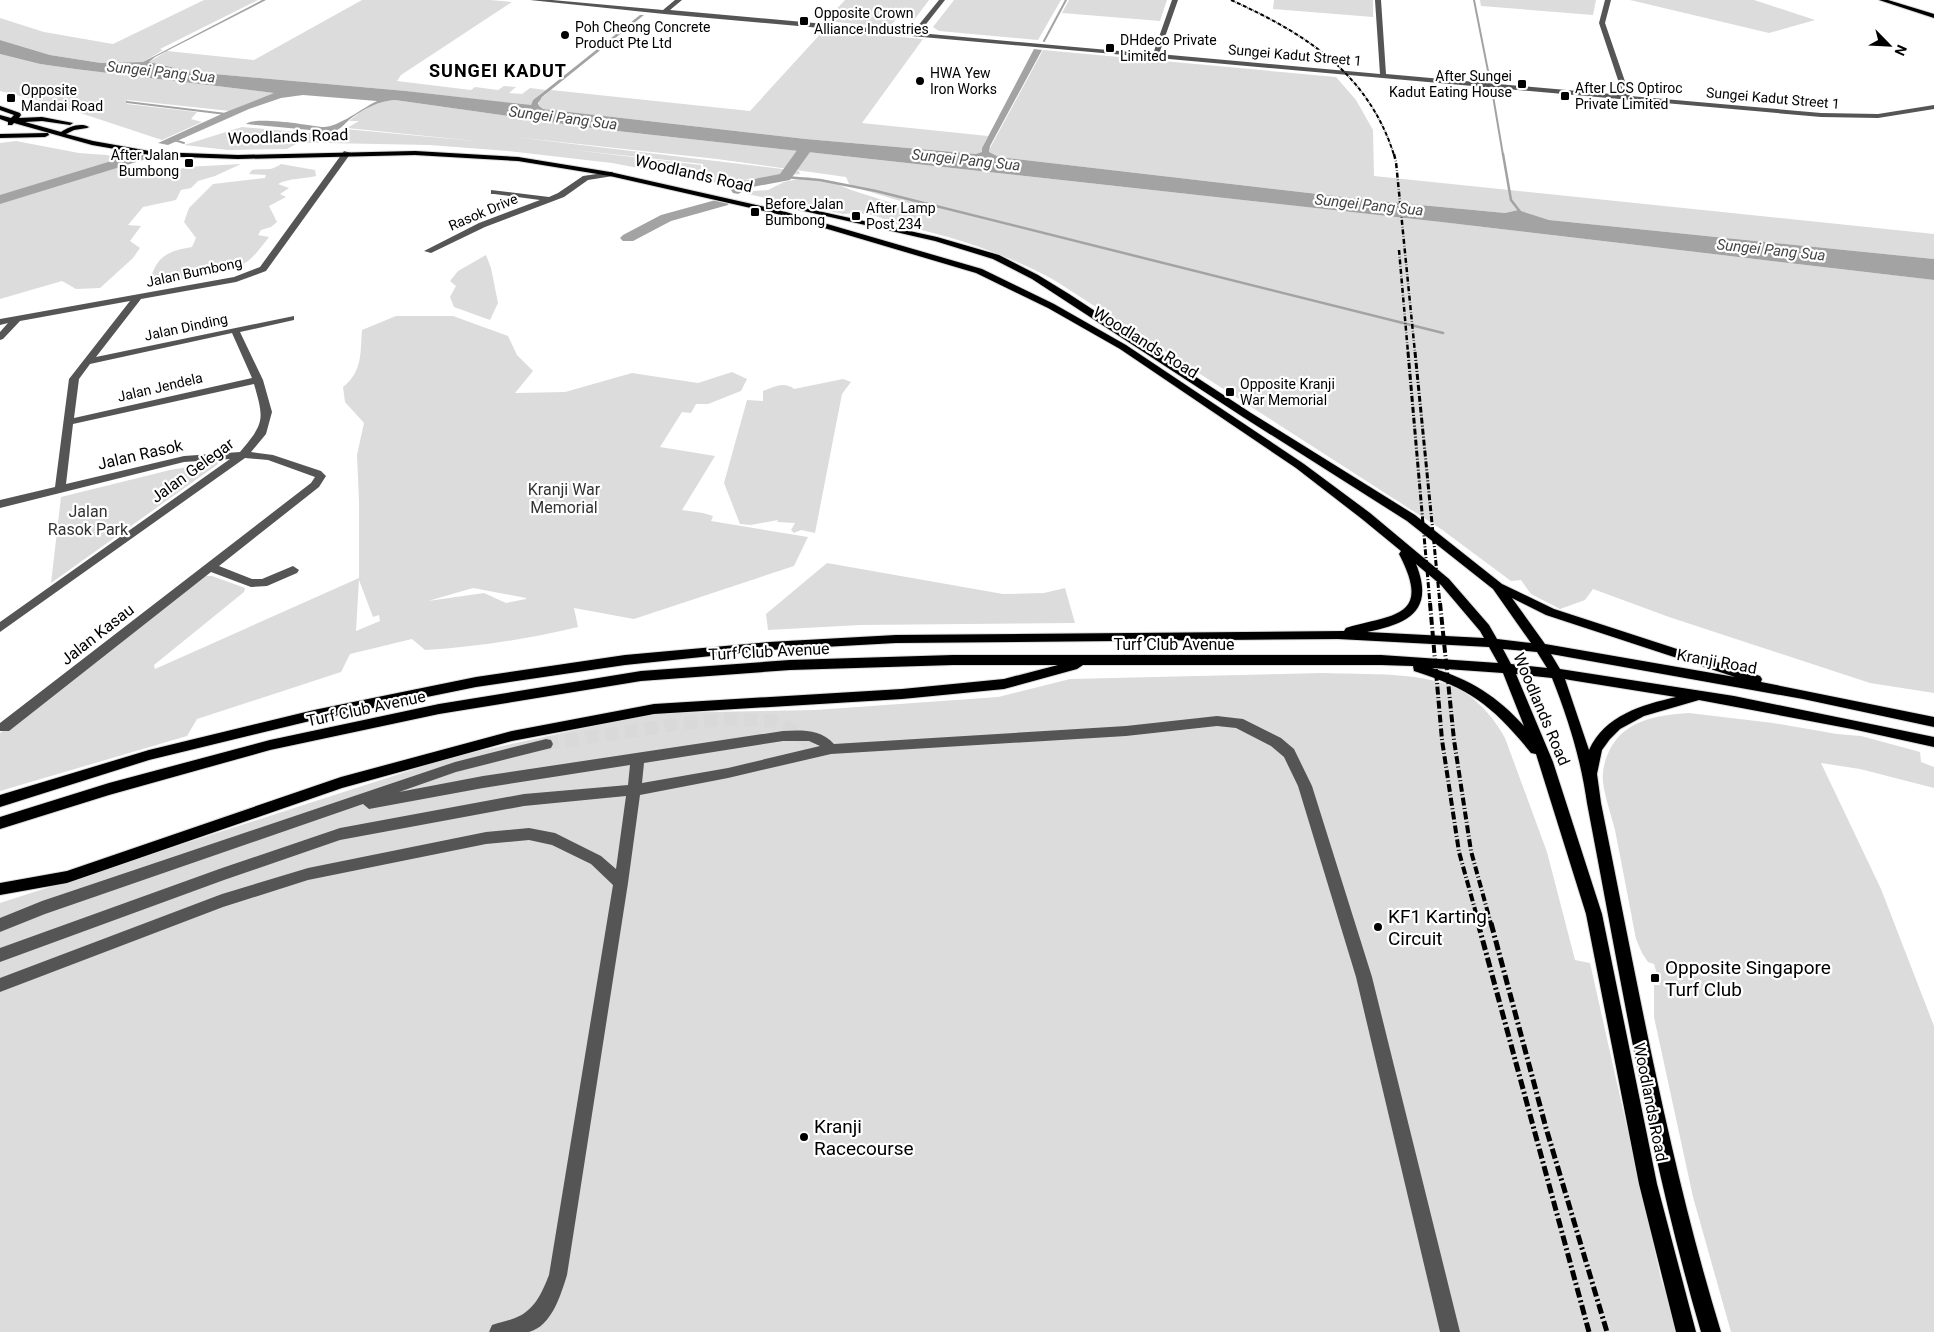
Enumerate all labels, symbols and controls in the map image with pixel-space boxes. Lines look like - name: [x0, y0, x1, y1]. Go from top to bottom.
- place label: Opposite Crown Alliance Industries: [814, 5, 929, 37]
- marker: Opposite Crown Alliance Industries: [798, 15, 810, 27]
- place label: Poh Cheong Concrete Product Pte Ltd: [575, 19, 710, 51]
- north arrow: [1864, 20, 1914, 70]
- marker: Poh Cheong Concrete Product Pte Ltd: [559, 29, 571, 41]
- place label: DHdeco Private Limited: [1120, 32, 1217, 64]
- street label: Sungei Kadut Street 1: [1227, 41, 1363, 69]
- marker: DHdeco Private Limited: [1104, 42, 1116, 54]
- text: N: [1892, 43, 1910, 58]
- water label: Sungei Pang Sua: [106, 57, 216, 87]
- district label: SUNGEI KADUT: [429, 60, 567, 81]
- place label: HWA Yew Iron Works: [930, 65, 997, 97]
- place label: After Sungei Kadut Eating House: [1389, 68, 1512, 100]
- marker: HWA Yew Iron Works: [914, 75, 926, 87]
- marker: After Sungei Kadut Eating House: [1516, 78, 1528, 90]
- place label: After LCS Optiroc Private Limited: [1575, 80, 1683, 112]
- place label: Opposite Mandai Road: [21, 82, 103, 114]
- street label: Sungei Kadut Street 1: [1705, 84, 1841, 112]
- marker: After LCS Optiroc Private Limited: [1559, 90, 1571, 102]
- marker: Opposite Mandai Road: [5, 92, 17, 104]
- water label: Sungei Pang Sua: [508, 102, 618, 134]
- street label: Woodlands Road: [227, 125, 349, 148]
- water label: Sungei Pang Sua: [911, 145, 1021, 175]
- place label: After Jalan Bumbong: [111, 147, 179, 179]
- street label: Woodlands Road: [633, 151, 755, 196]
- marker: After Jalan Bumbong: [183, 157, 195, 169]
- street label: Rasok Drive: [446, 190, 520, 234]
- water label: Sungei Pang Sua: [1314, 190, 1424, 220]
- place label: Before Jalan Bumbong: [765, 196, 844, 228]
- place label: After Lamp Post 234: [866, 200, 936, 232]
- marker: Before Jalan Bumbong: [749, 206, 761, 218]
- marker: After Lamp Post 234: [850, 210, 862, 222]
- water label: Sungei Pang Sua: [1716, 235, 1826, 265]
- street label: Jalan Bumbong: [145, 254, 243, 290]
- street label: Woodlands Road: [1090, 302, 1202, 382]
- street label: Jalan Dinding: [143, 310, 229, 344]
- street label: Jalan Jendela: [116, 369, 204, 405]
- place label: Opposite Kranji War Memorial: [1240, 376, 1335, 408]
- marker: Opposite Kranji War Memorial: [1224, 386, 1236, 398]
- street label: Jalan Gelegar: [147, 434, 238, 507]
- street label: Jalan Rasok: [96, 435, 185, 474]
- park label: Kranji War Memorial: [528, 480, 601, 517]
- park label: Jalan Rasok Park: [48, 502, 129, 539]
- street label: Jalan Kasau: [57, 600, 138, 669]
- street label: Turf Club Avenue: [1113, 635, 1235, 654]
- street label: Turf Club Avenue: [708, 639, 830, 664]
- street label: Kranji Road: [1675, 645, 1758, 678]
- street label: Woodlands Road: [1509, 650, 1574, 768]
- street label: Turf Club Avenue: [305, 687, 427, 730]
- place label: KF1 Karting Circuit: [1388, 905, 1487, 950]
- marker: KF1 Karting Circuit: [1372, 921, 1384, 933]
- place label: Opposite Singapore Turf Club: [1665, 956, 1831, 1001]
- marker: Opposite Singapore Turf Club: [1649, 972, 1661, 984]
- street label: Woodlands Road: [1630, 1041, 1671, 1163]
- place label: Kranji Racecourse: [814, 1115, 914, 1160]
- marker: Kranji Racecourse: [798, 1131, 810, 1143]

